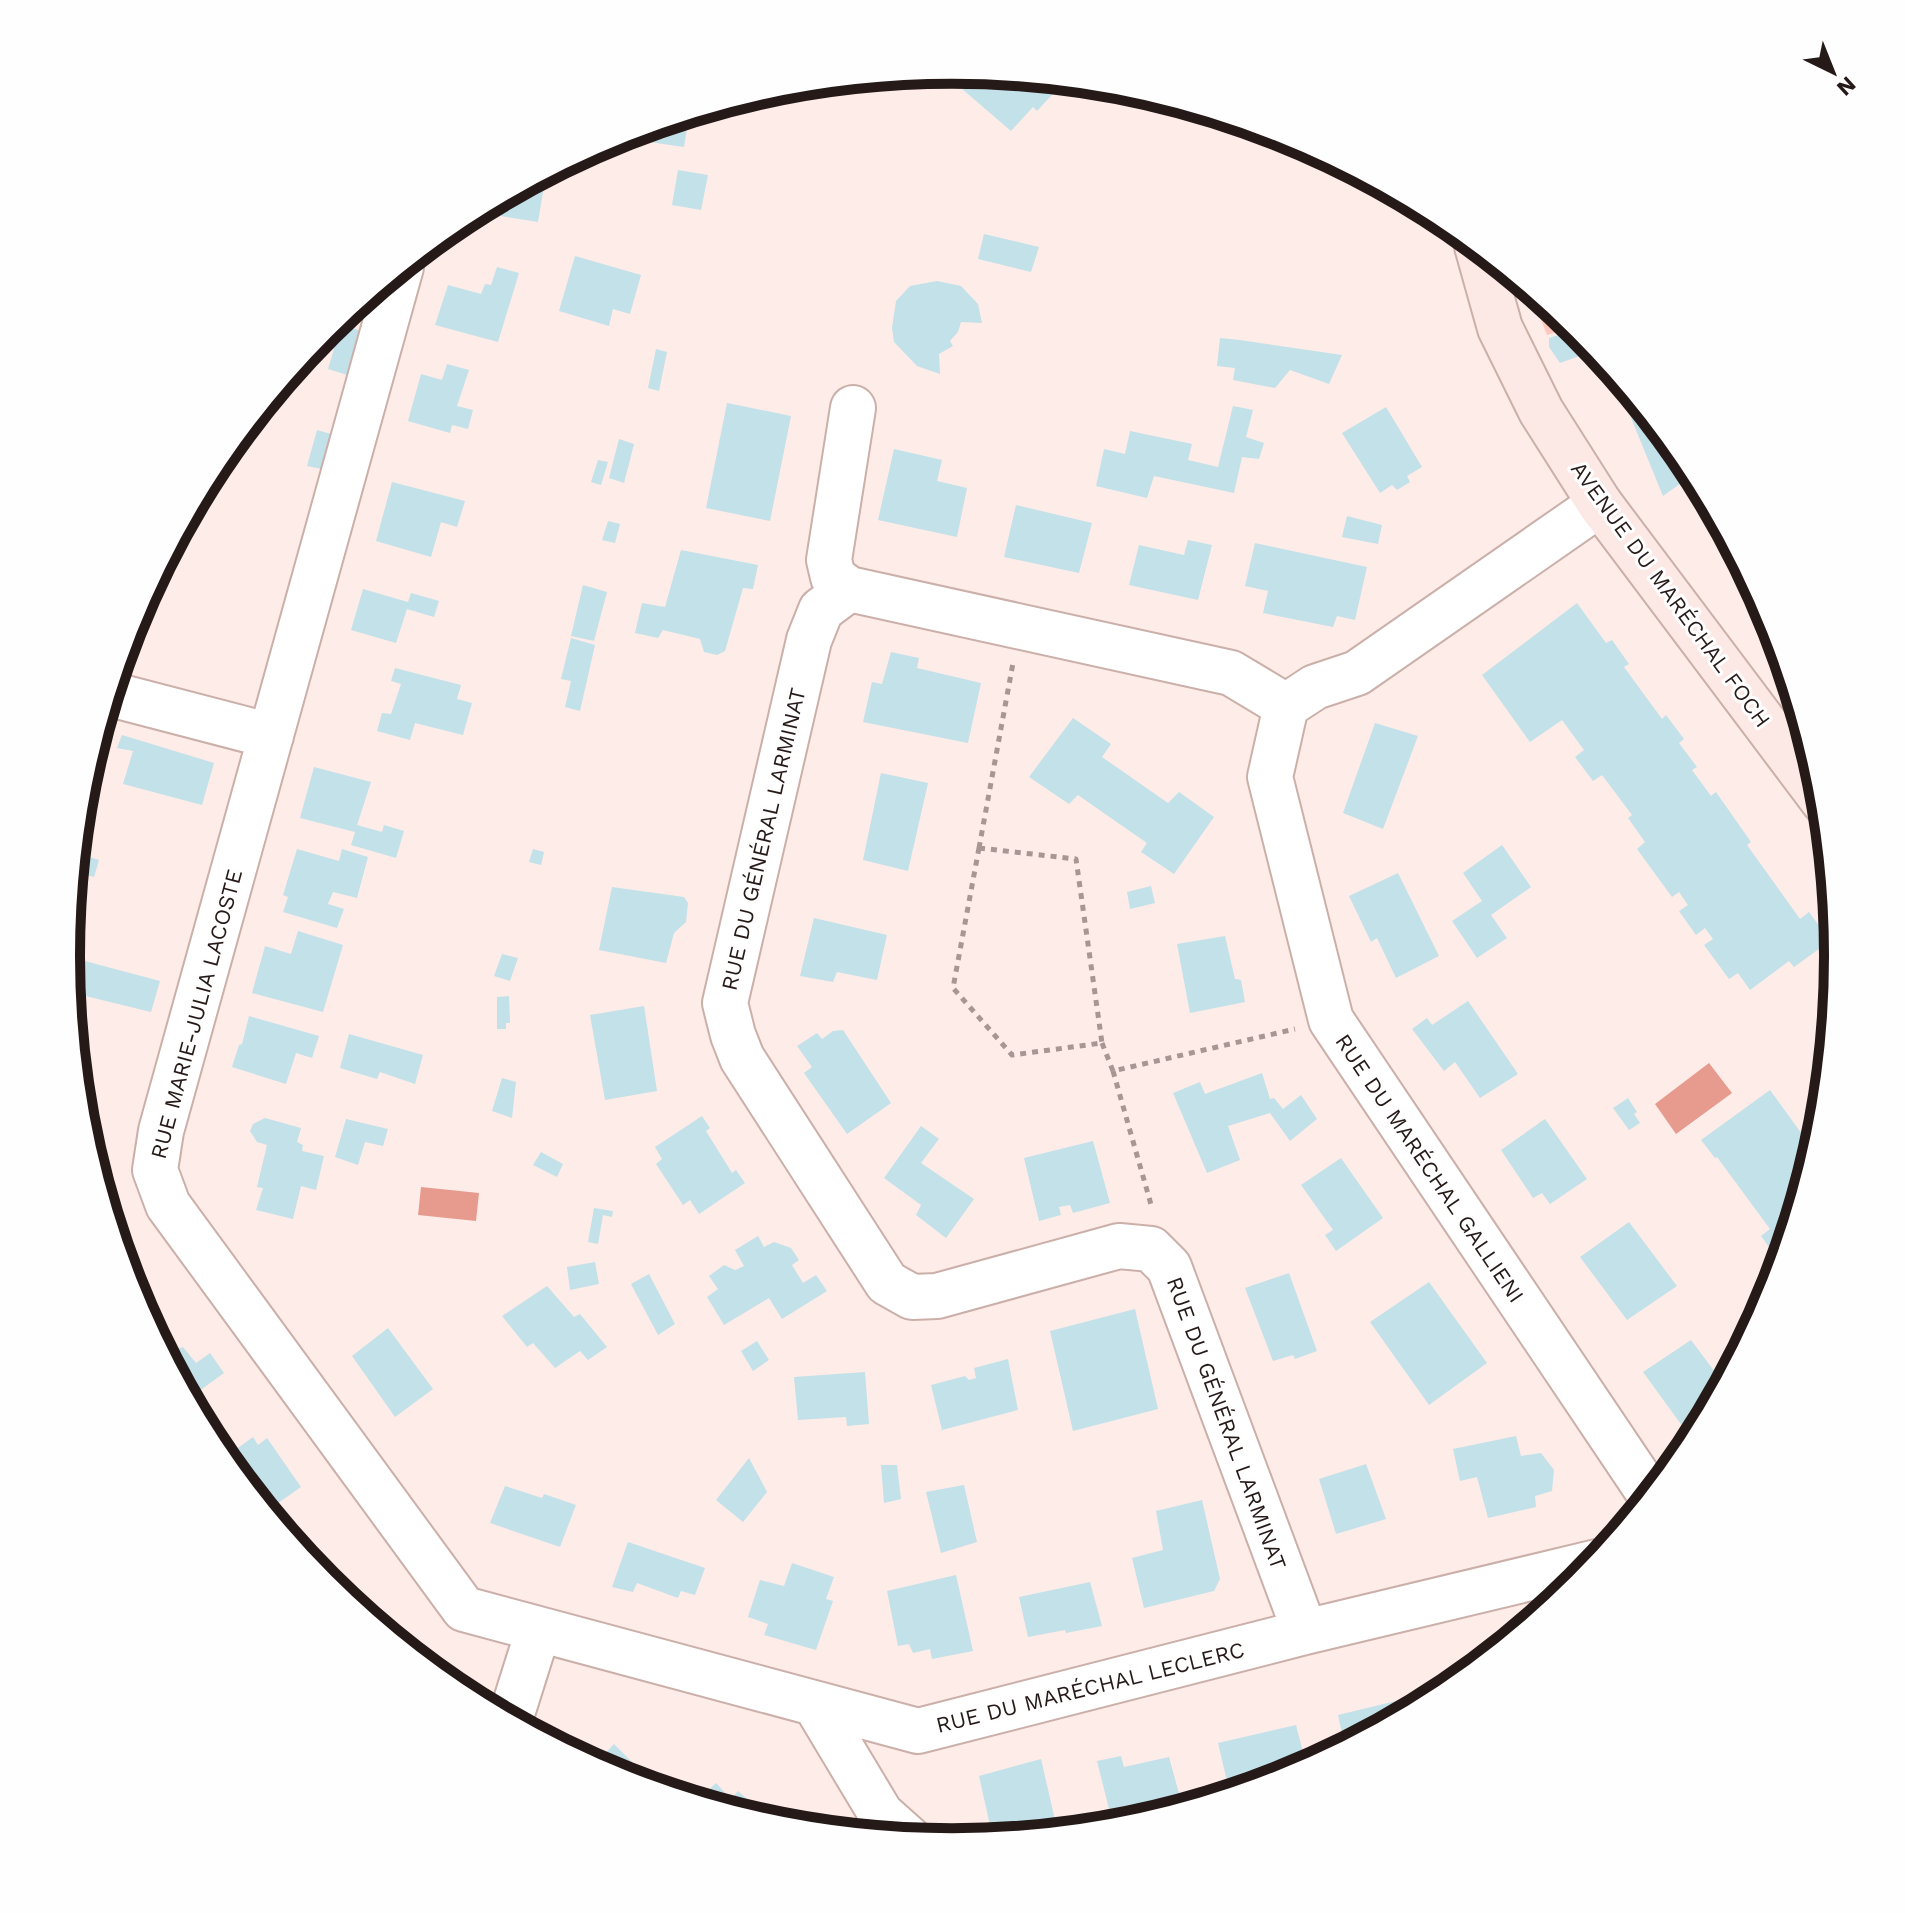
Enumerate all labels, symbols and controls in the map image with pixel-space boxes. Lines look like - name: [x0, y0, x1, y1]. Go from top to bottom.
- north arrow: [1793, 32, 1873, 112]
- text: N: [1832, 72, 1861, 101]
- street label: AVENUE DU MARÉCHAL FOCH: [1566, 457, 1775, 732]
- street label: RUE DU GÉNÉRAL LARMINAT: [716, 685, 810, 993]
- street label: RUE MARIE-JULIA LACOSTE: [146, 867, 247, 1162]
- street label: RUE DU MARÉCHAL GALLIENI: [1330, 1029, 1529, 1307]
- street label: RUE DU GÉNÉRAL LARMINAT: [1162, 1273, 1291, 1573]
- street label: RUE DU MARÉCHAL LECLERC: [933, 1637, 1247, 1738]

